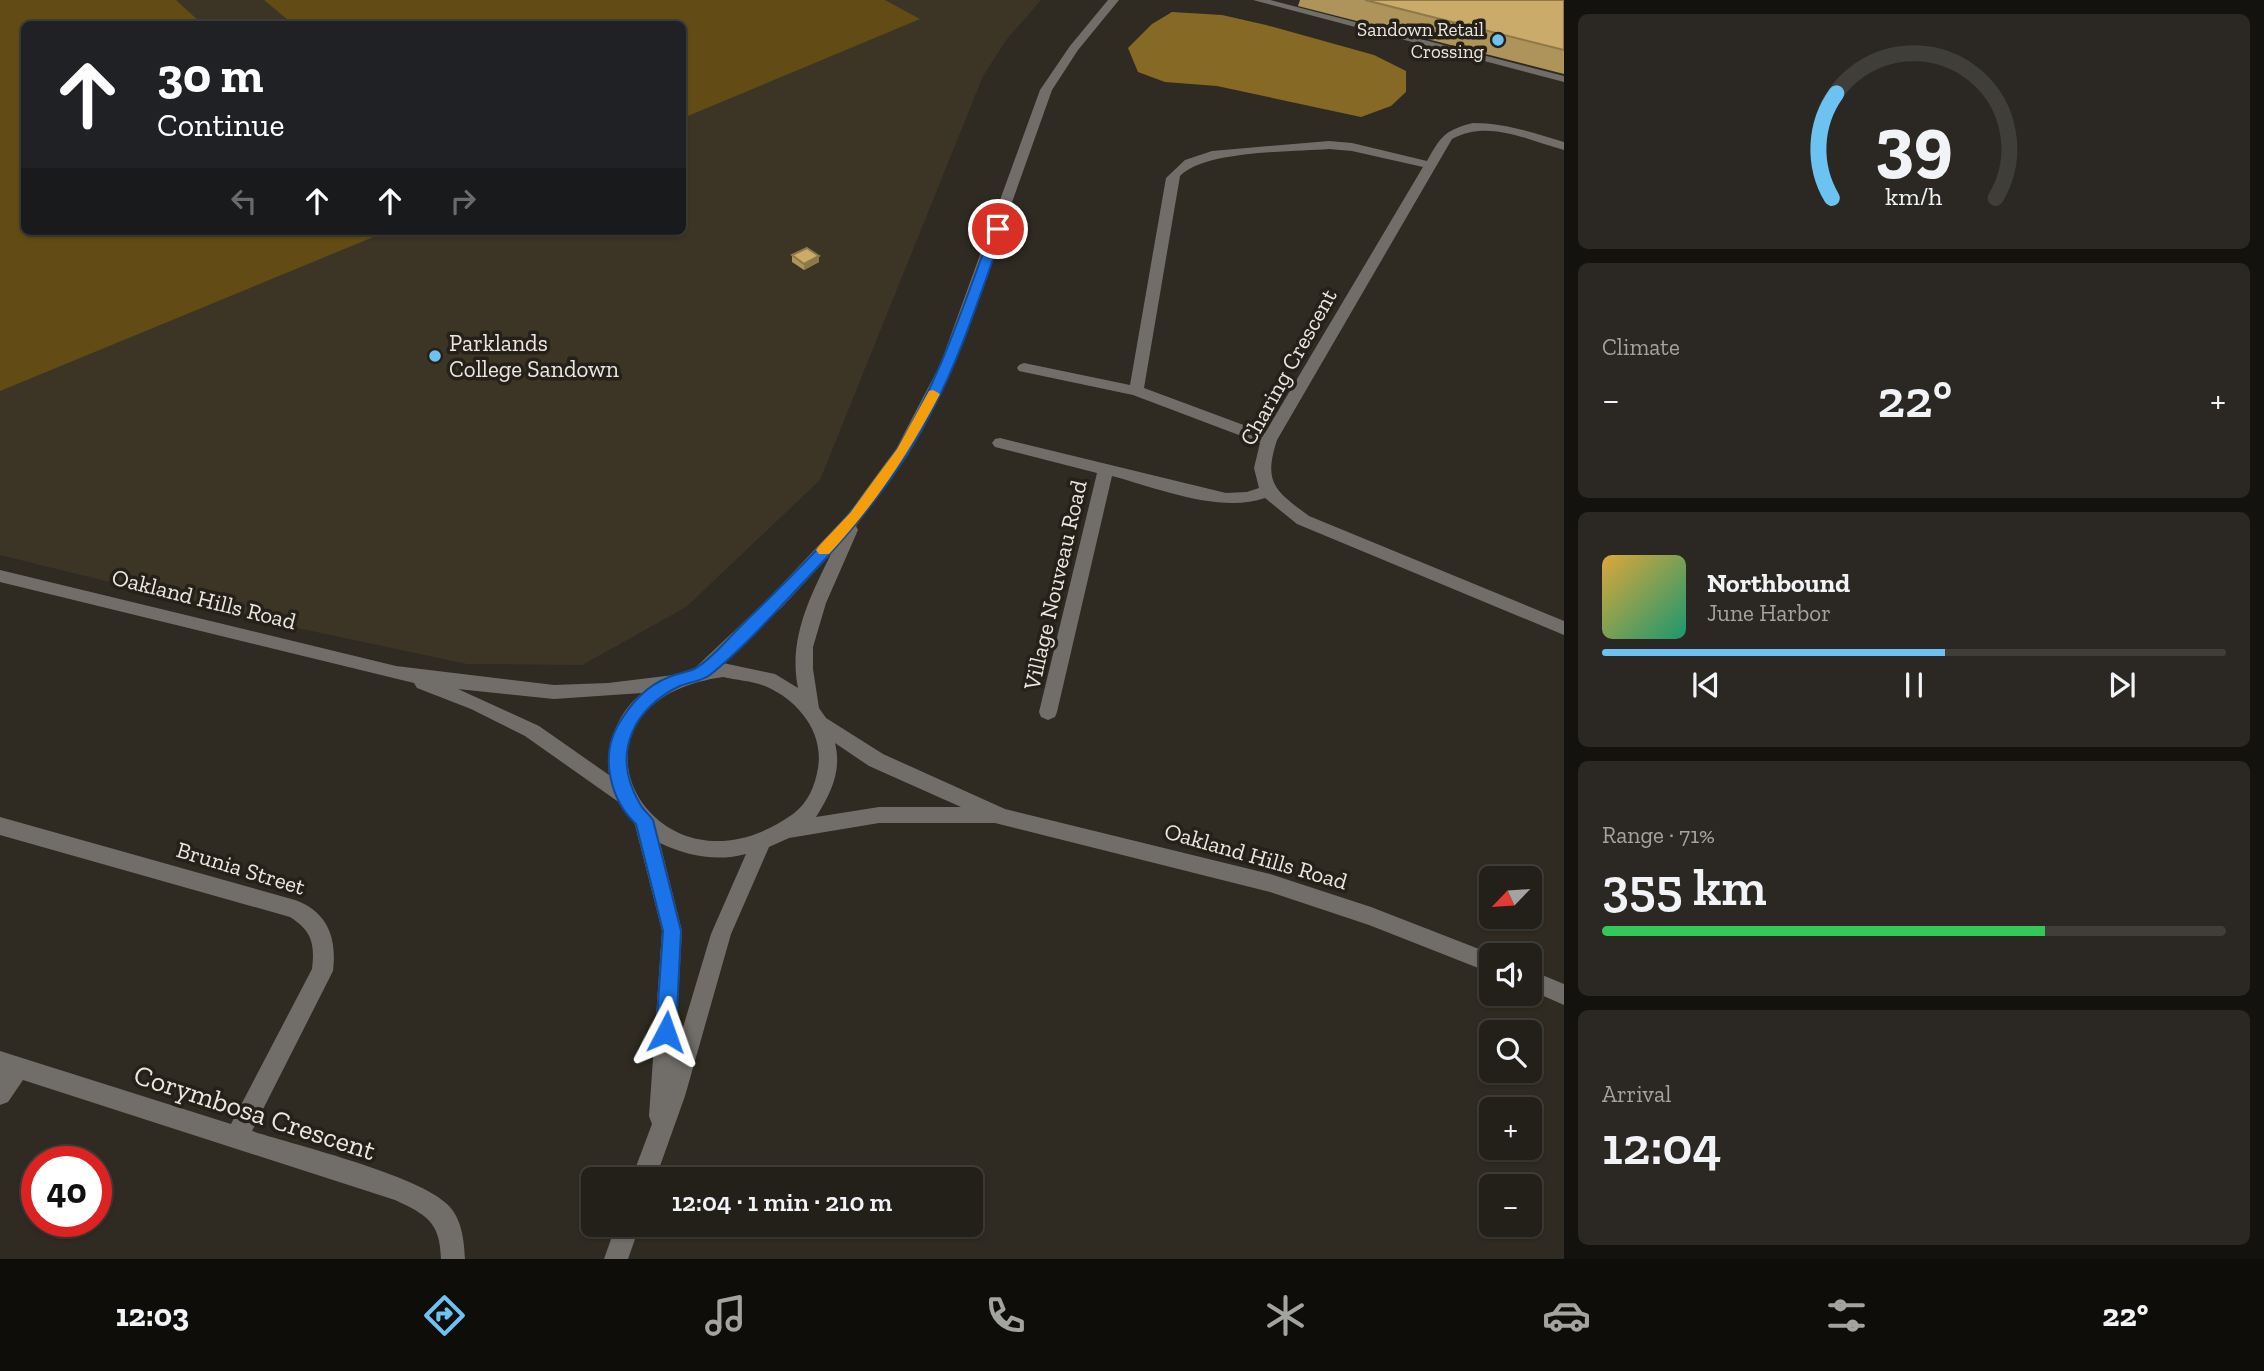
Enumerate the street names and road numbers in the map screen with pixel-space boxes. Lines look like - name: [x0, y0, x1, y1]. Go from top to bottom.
- street label: Charing Crescent: [1233, 283, 1343, 450]
- street label: Village Nouveau Road: [1017, 477, 1093, 694]
- street label: Oakland Hills Road: [109, 563, 299, 636]
- street label: Oakland Hills Road: [1161, 817, 1351, 896]
- street label: Brunia Street: [173, 835, 309, 901]
- street label: Corymbosa Crescent: [130, 1058, 380, 1167]

